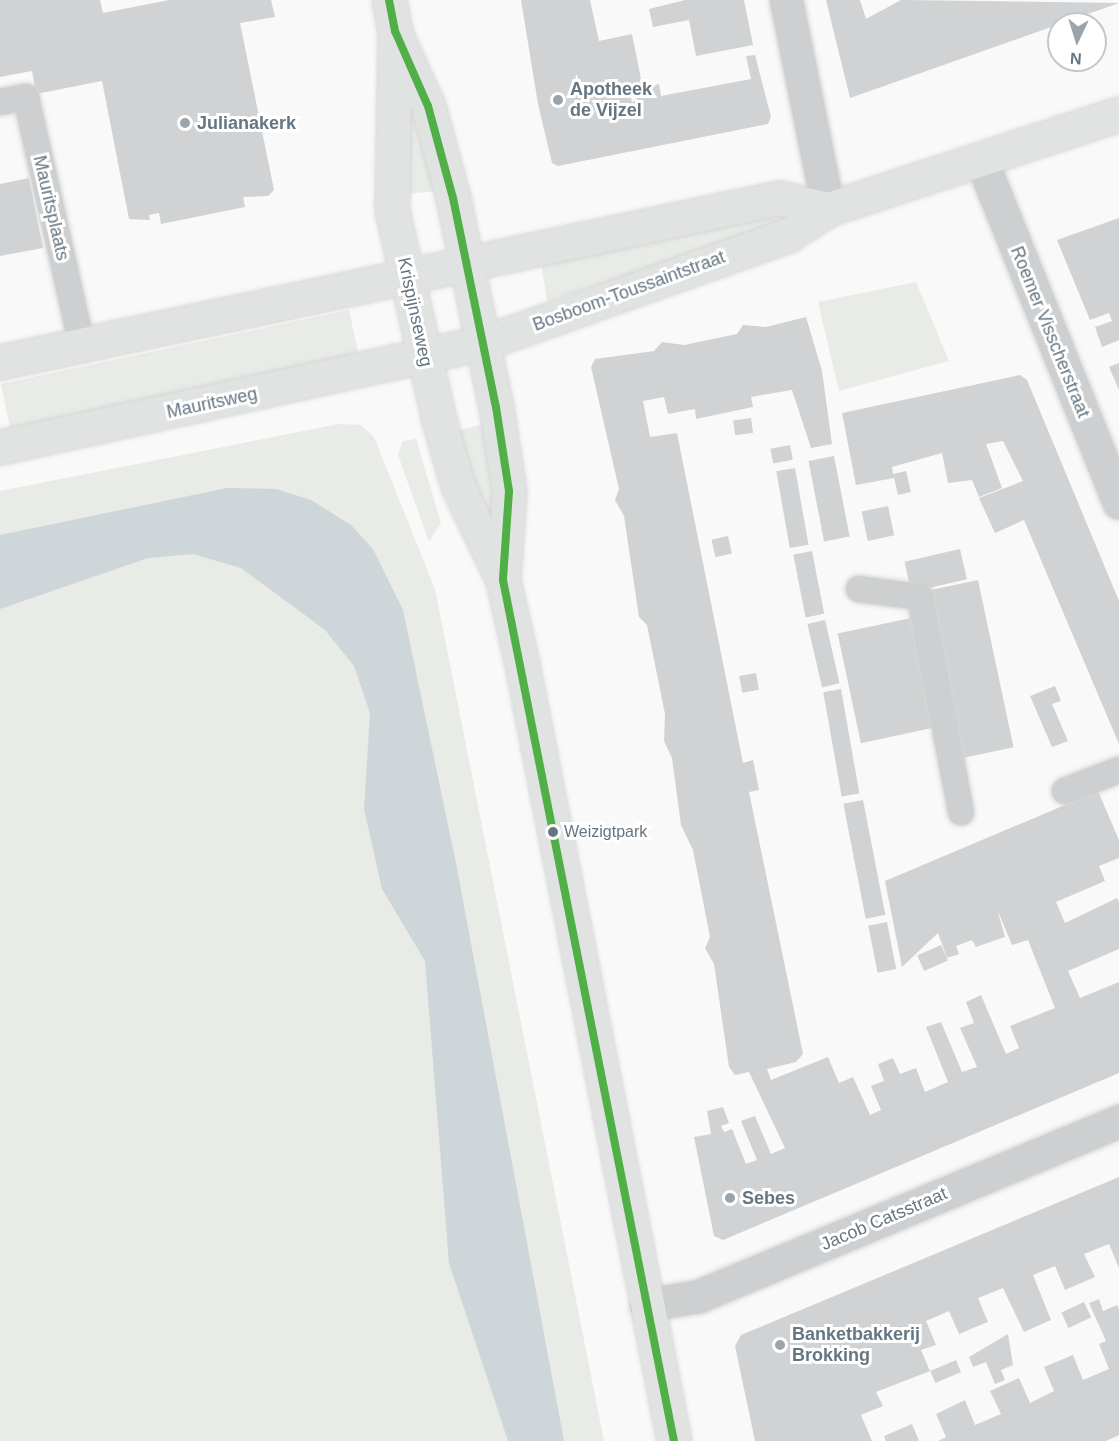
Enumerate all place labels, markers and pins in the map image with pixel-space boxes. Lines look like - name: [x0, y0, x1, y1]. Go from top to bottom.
- place label: Apotheek de Vijzel: [570, 79, 652, 122]
- marker: Apotheek de Vijzel: [551, 93, 565, 107]
- place label: Julianakerk: [197, 112, 296, 134]
- marker: Julianakerk: [178, 116, 192, 130]
- place label: Weizigtpark: [564, 822, 647, 842]
- marker: Weizigtpark: [547, 826, 559, 838]
- place label: Sebes: [742, 1187, 795, 1209]
- marker: Sebes: [723, 1191, 737, 1205]
- place label: Banketbakkerij Brokking: [792, 1324, 920, 1366]
- marker: Banketbakkerij Brokking: [773, 1338, 787, 1352]

